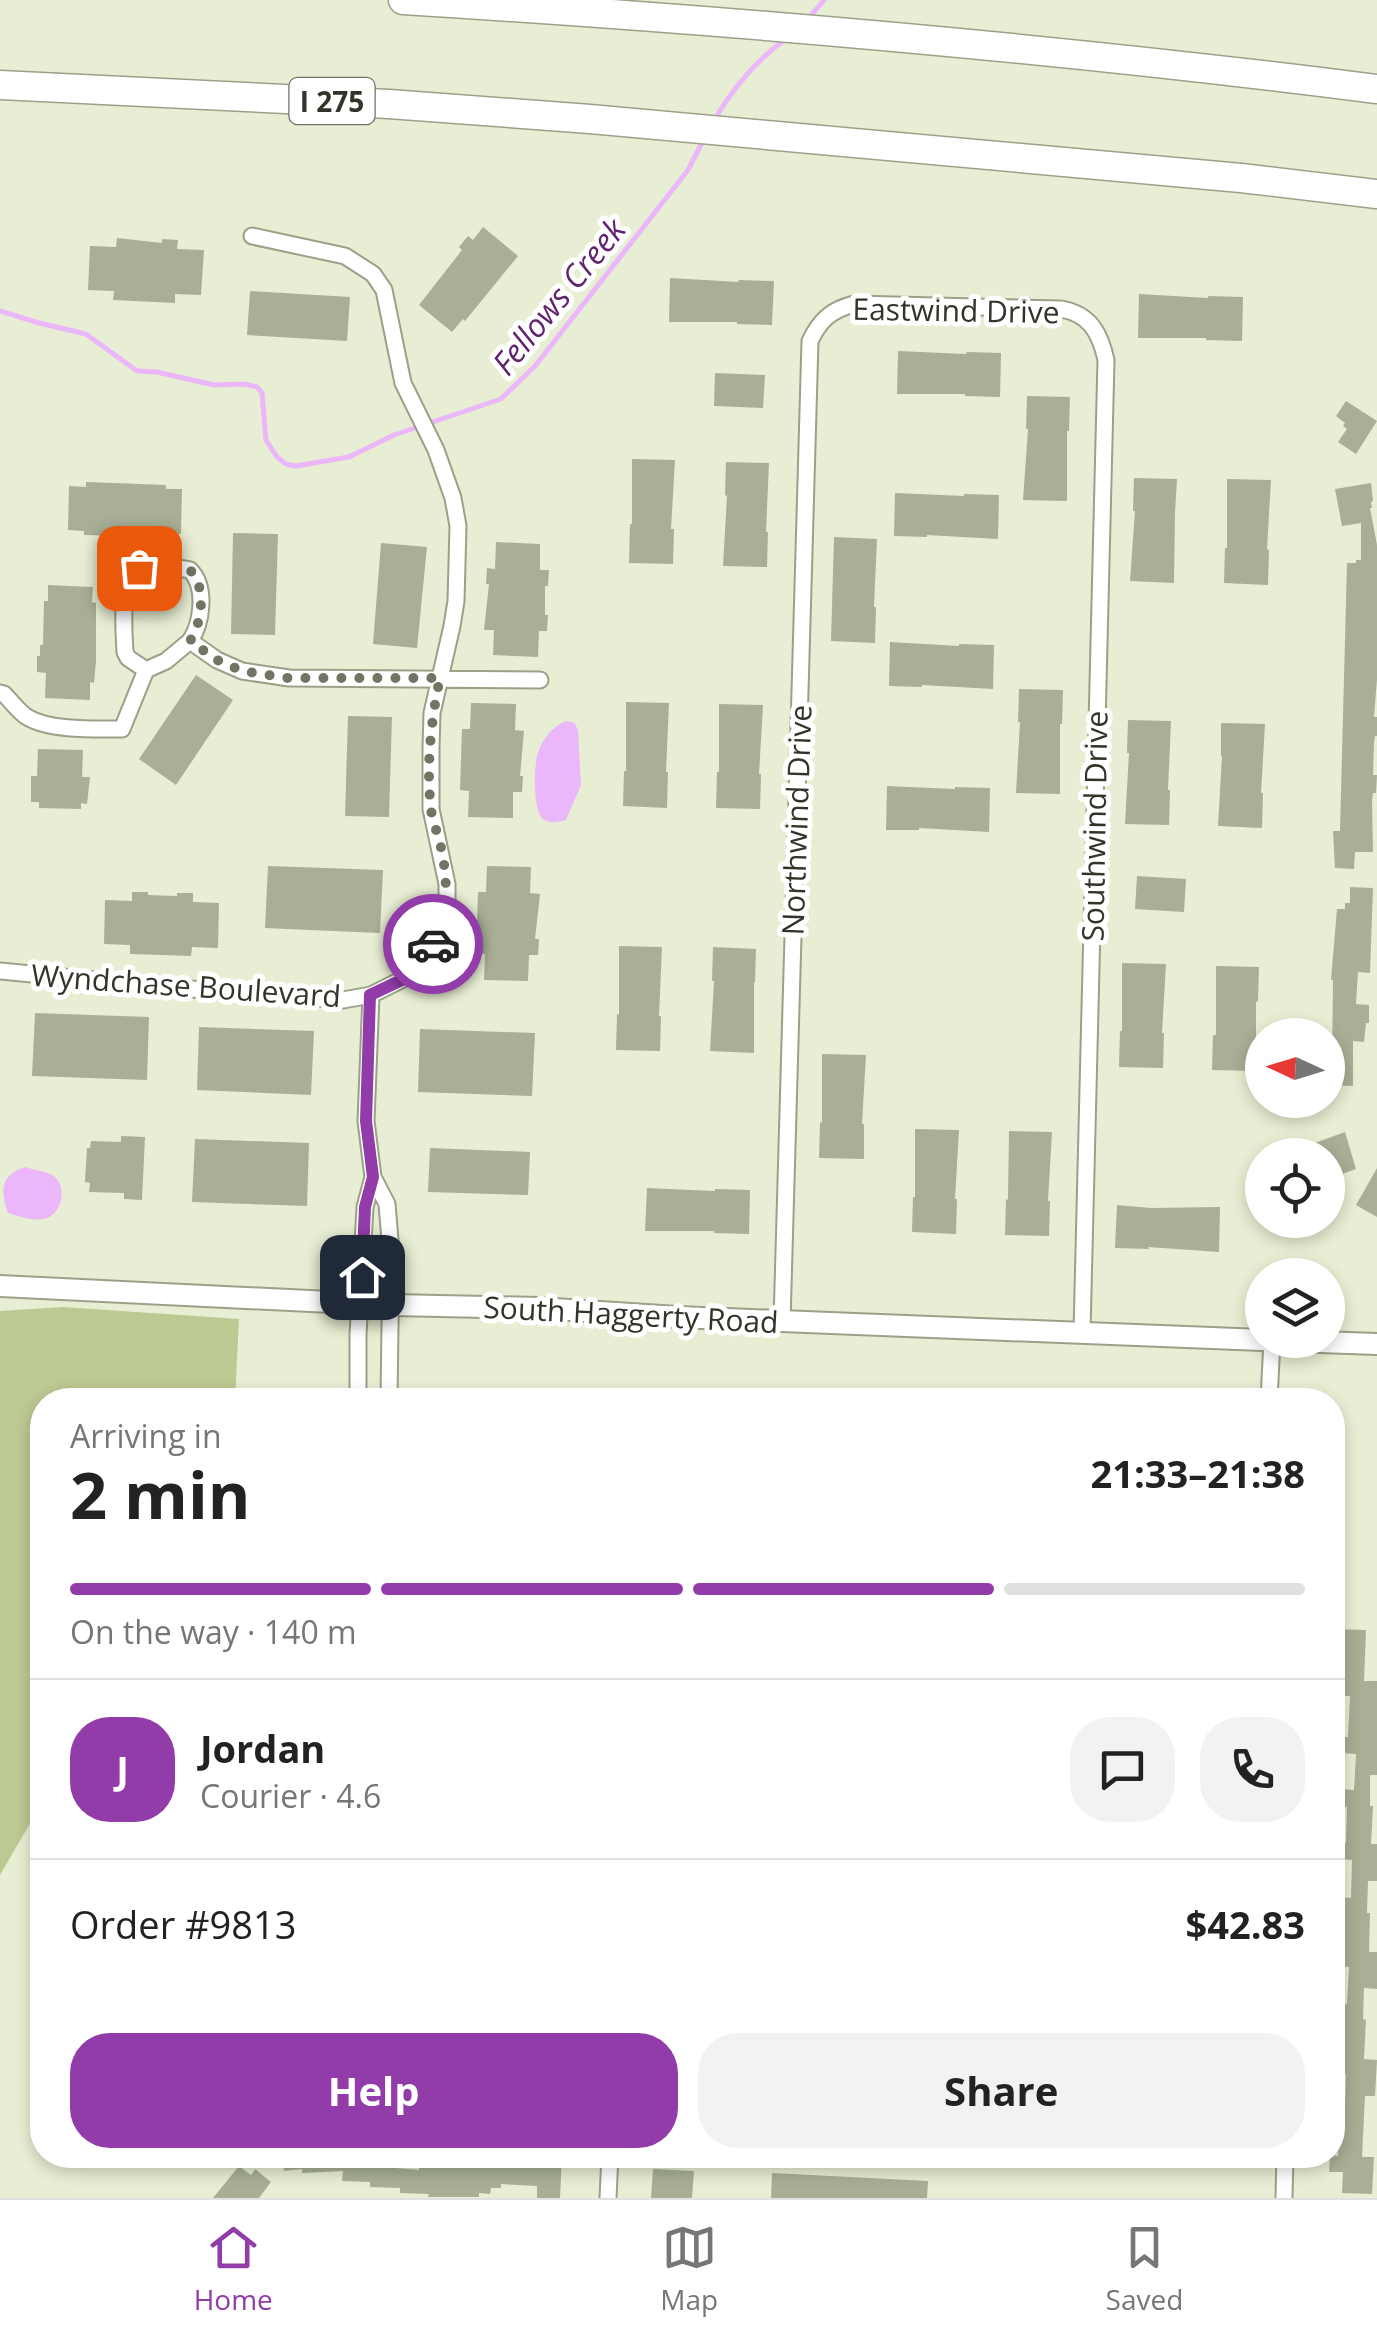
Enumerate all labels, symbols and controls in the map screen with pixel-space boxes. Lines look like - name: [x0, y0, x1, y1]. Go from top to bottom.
- road number: I 275: [290, 78, 374, 124]
- water label: Fellows Creek: [482, 208, 635, 383]
- street label: Eastwind Drive: [852, 288, 1060, 332]
- pin: [97, 526, 182, 611]
- icon: bag: [112, 541, 167, 596]
- street label: Northwind Drive: [771, 704, 821, 936]
- street label: Southwind Drive: [1071, 710, 1117, 942]
- courier: [383, 894, 483, 994]
- icon: car: [406, 917, 461, 972]
- street label: Wyndchase Boulevard: [30, 954, 342, 1016]
- north arrow: [1245, 1018, 1345, 1118]
- map controls: [1245, 1018, 1345, 1358]
- button: locate: [1245, 1138, 1345, 1238]
- pin: [320, 1235, 405, 1320]
- icon: home: [335, 1250, 390, 1305]
- button: layers: [1245, 1258, 1345, 1358]
- street label: South Haggerty Road: [482, 1286, 780, 1342]
- text: Arriving in: [70, 1414, 222, 1457]
- text: 21:33–21:38: [1091, 1447, 1305, 1499]
- text: 2 min: [70, 1450, 250, 1538]
- text: On the way · 140 m: [70, 1610, 357, 1653]
- button: chat: [1070, 1717, 1175, 1822]
- button: phone: [1200, 1717, 1305, 1822]
- text: Jordan: [200, 1722, 325, 1774]
- text: J: [116, 1743, 129, 1795]
- text: Courier · 4.6: [200, 1774, 381, 1817]
- text: Order #9813: [70, 1898, 297, 1950]
- text: $42.83: [1186, 1898, 1305, 1950]
- button: Help: [70, 2033, 678, 2148]
- button: Share: [698, 2033, 1305, 2148]
- tab: Home: [194, 2220, 273, 2318]
- tab: Map: [660, 2220, 718, 2318]
- tab: Saved: [1106, 2220, 1183, 2318]

